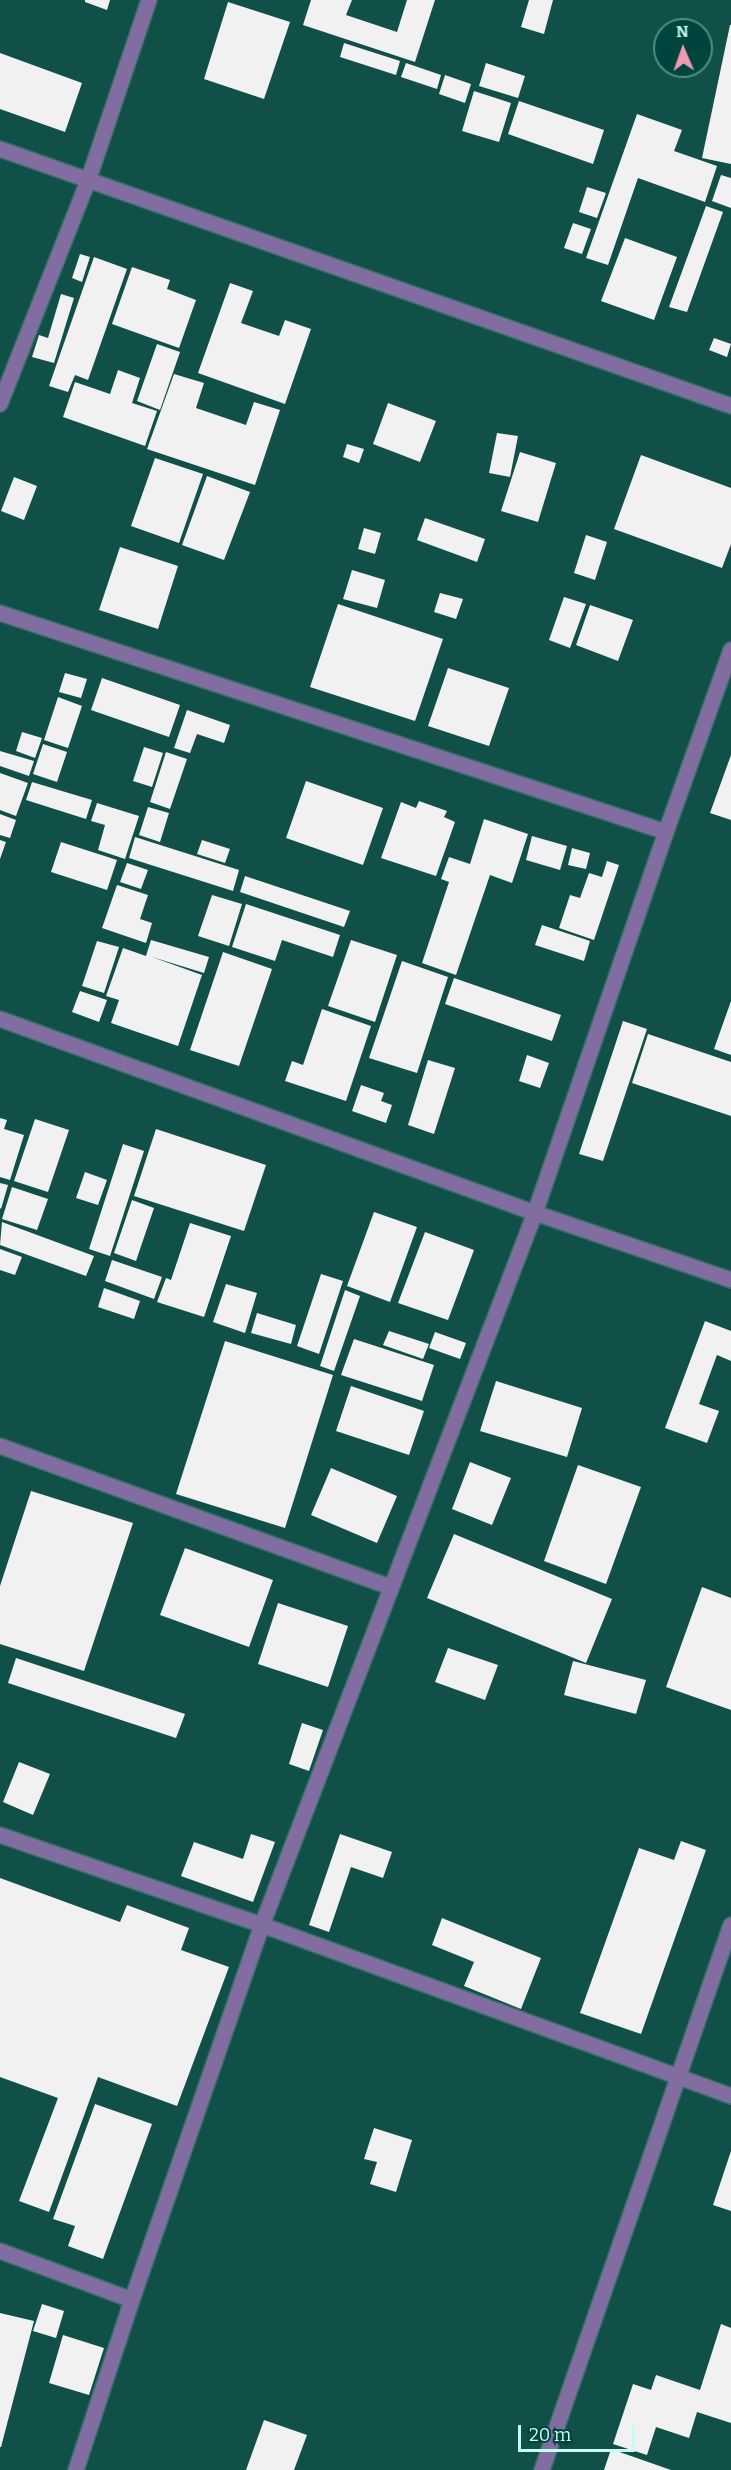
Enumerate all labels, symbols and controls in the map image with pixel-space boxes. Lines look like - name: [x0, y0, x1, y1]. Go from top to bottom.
- north arrow: [653, 18, 713, 78]
- text: N: [676, 22, 689, 41]
- scale bar: [521, 2413, 638, 2451]
- text: 20 m: [529, 2424, 571, 2446]

